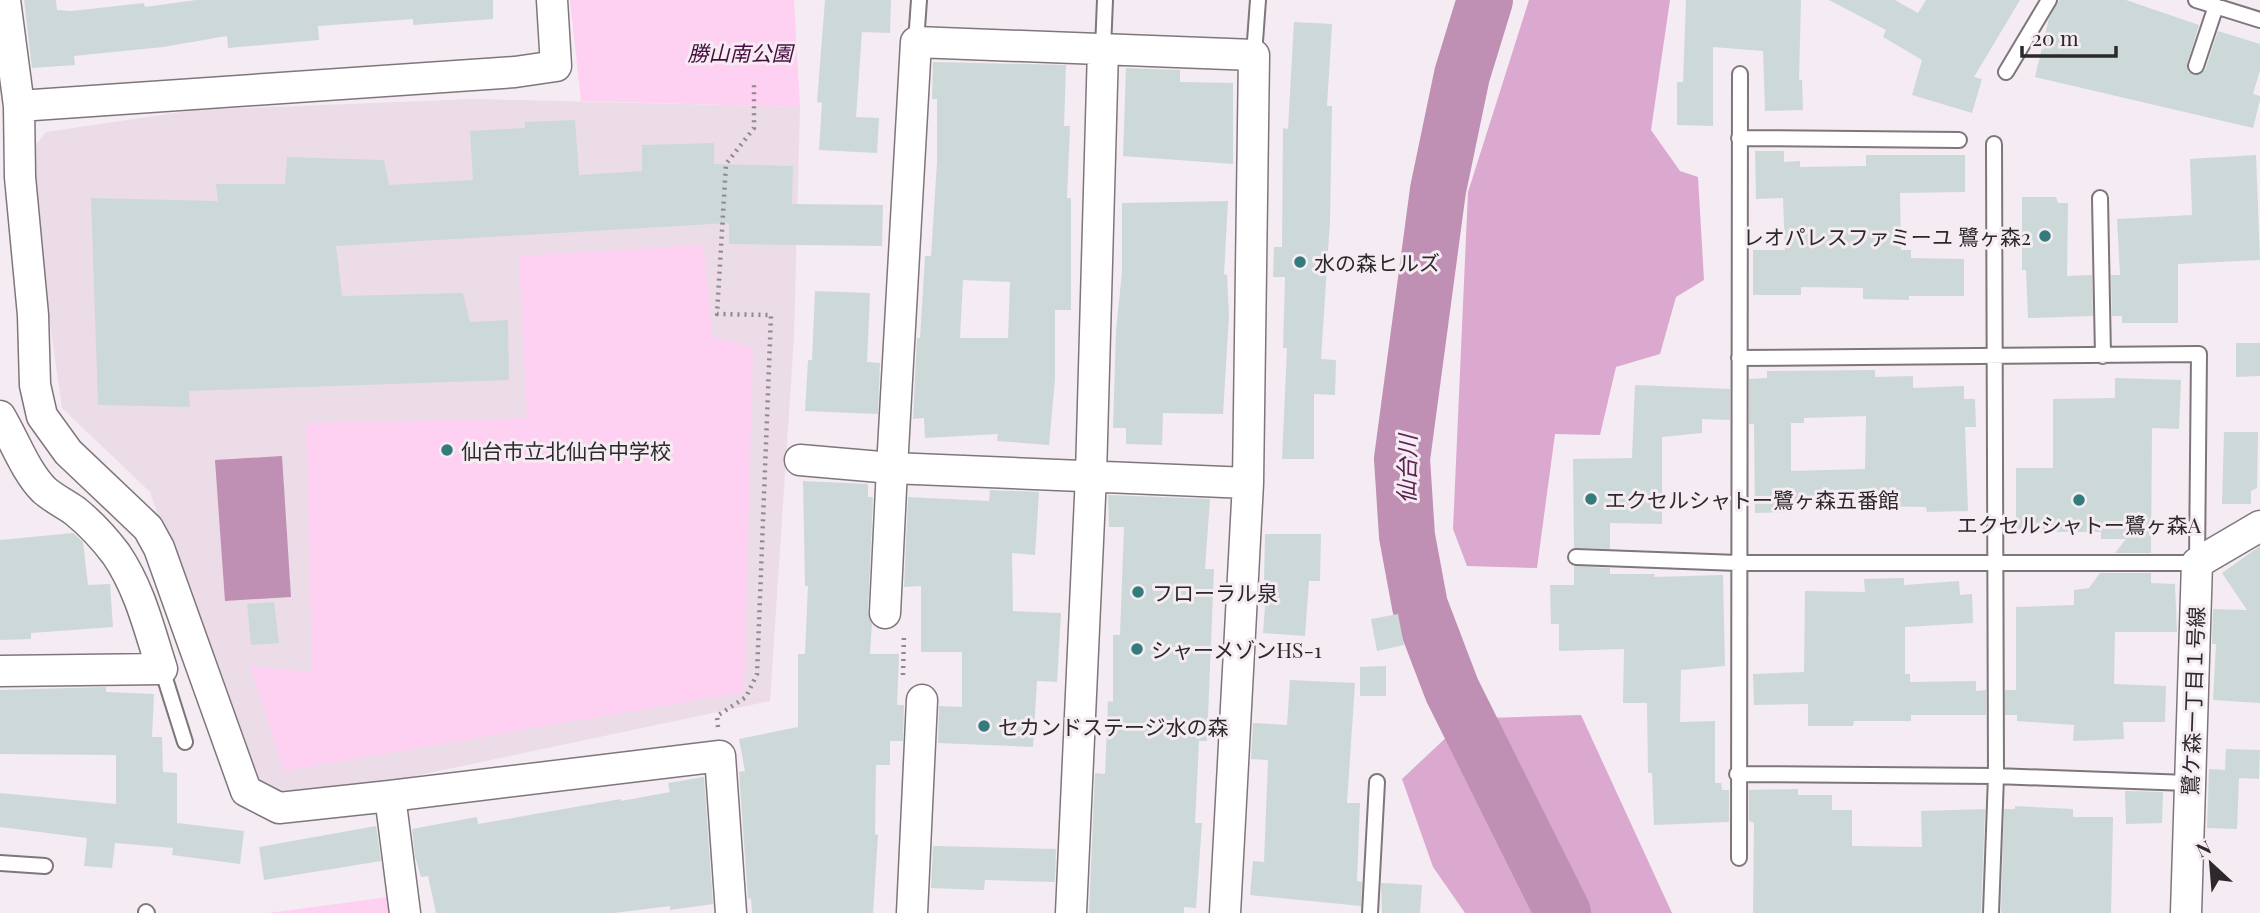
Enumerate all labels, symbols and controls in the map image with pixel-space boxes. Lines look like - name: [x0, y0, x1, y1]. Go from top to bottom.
- scale bar: [2022, 14, 2116, 58]
- text: 20 m: [2032, 23, 2079, 51]
- park label: 勝山南公園: [688, 38, 795, 66]
- place label: レオパレスファミーユ 鷺ヶ森2: [1743, 222, 2031, 250]
- marker: レオパレスファミーユ 鷺ヶ森2: [2037, 228, 2053, 244]
- place label: 水の森ヒルズ: [1314, 248, 1440, 276]
- marker: 水の森ヒルズ: [1292, 254, 1308, 270]
- water label: 仙台川: [1390, 431, 1422, 504]
- place label: 仙台市立北仙台中学校: [461, 436, 671, 464]
- marker: 仙台市立北仙台中学校: [439, 442, 455, 458]
- place label: エクセルシャトー鷺ヶ森五番館: [1605, 485, 1899, 513]
- marker: エクセルシャトー鷺ヶ森五番館: [1583, 491, 1599, 507]
- marker: エクセルシャトー鷺ヶ森A: [2071, 492, 2087, 508]
- place label: エクセルシャトー鷺ヶ森A: [1957, 510, 2202, 538]
- place label: フローラル泉: [1152, 578, 1278, 606]
- marker: フローラル泉: [1130, 584, 1146, 600]
- street label: 鷺ケ森一丁目１号線: [2175, 606, 2209, 796]
- place label: シャーメゾンHS-1: [1151, 635, 1322, 663]
- marker: シャーメゾンHS-1: [1129, 641, 1145, 657]
- place label: セカンドステージ水の森: [998, 712, 1229, 740]
- marker: セカンドステージ水の森: [976, 718, 992, 734]
- north arrow: [2176, 829, 2246, 899]
- text: N: [2191, 833, 2215, 863]

